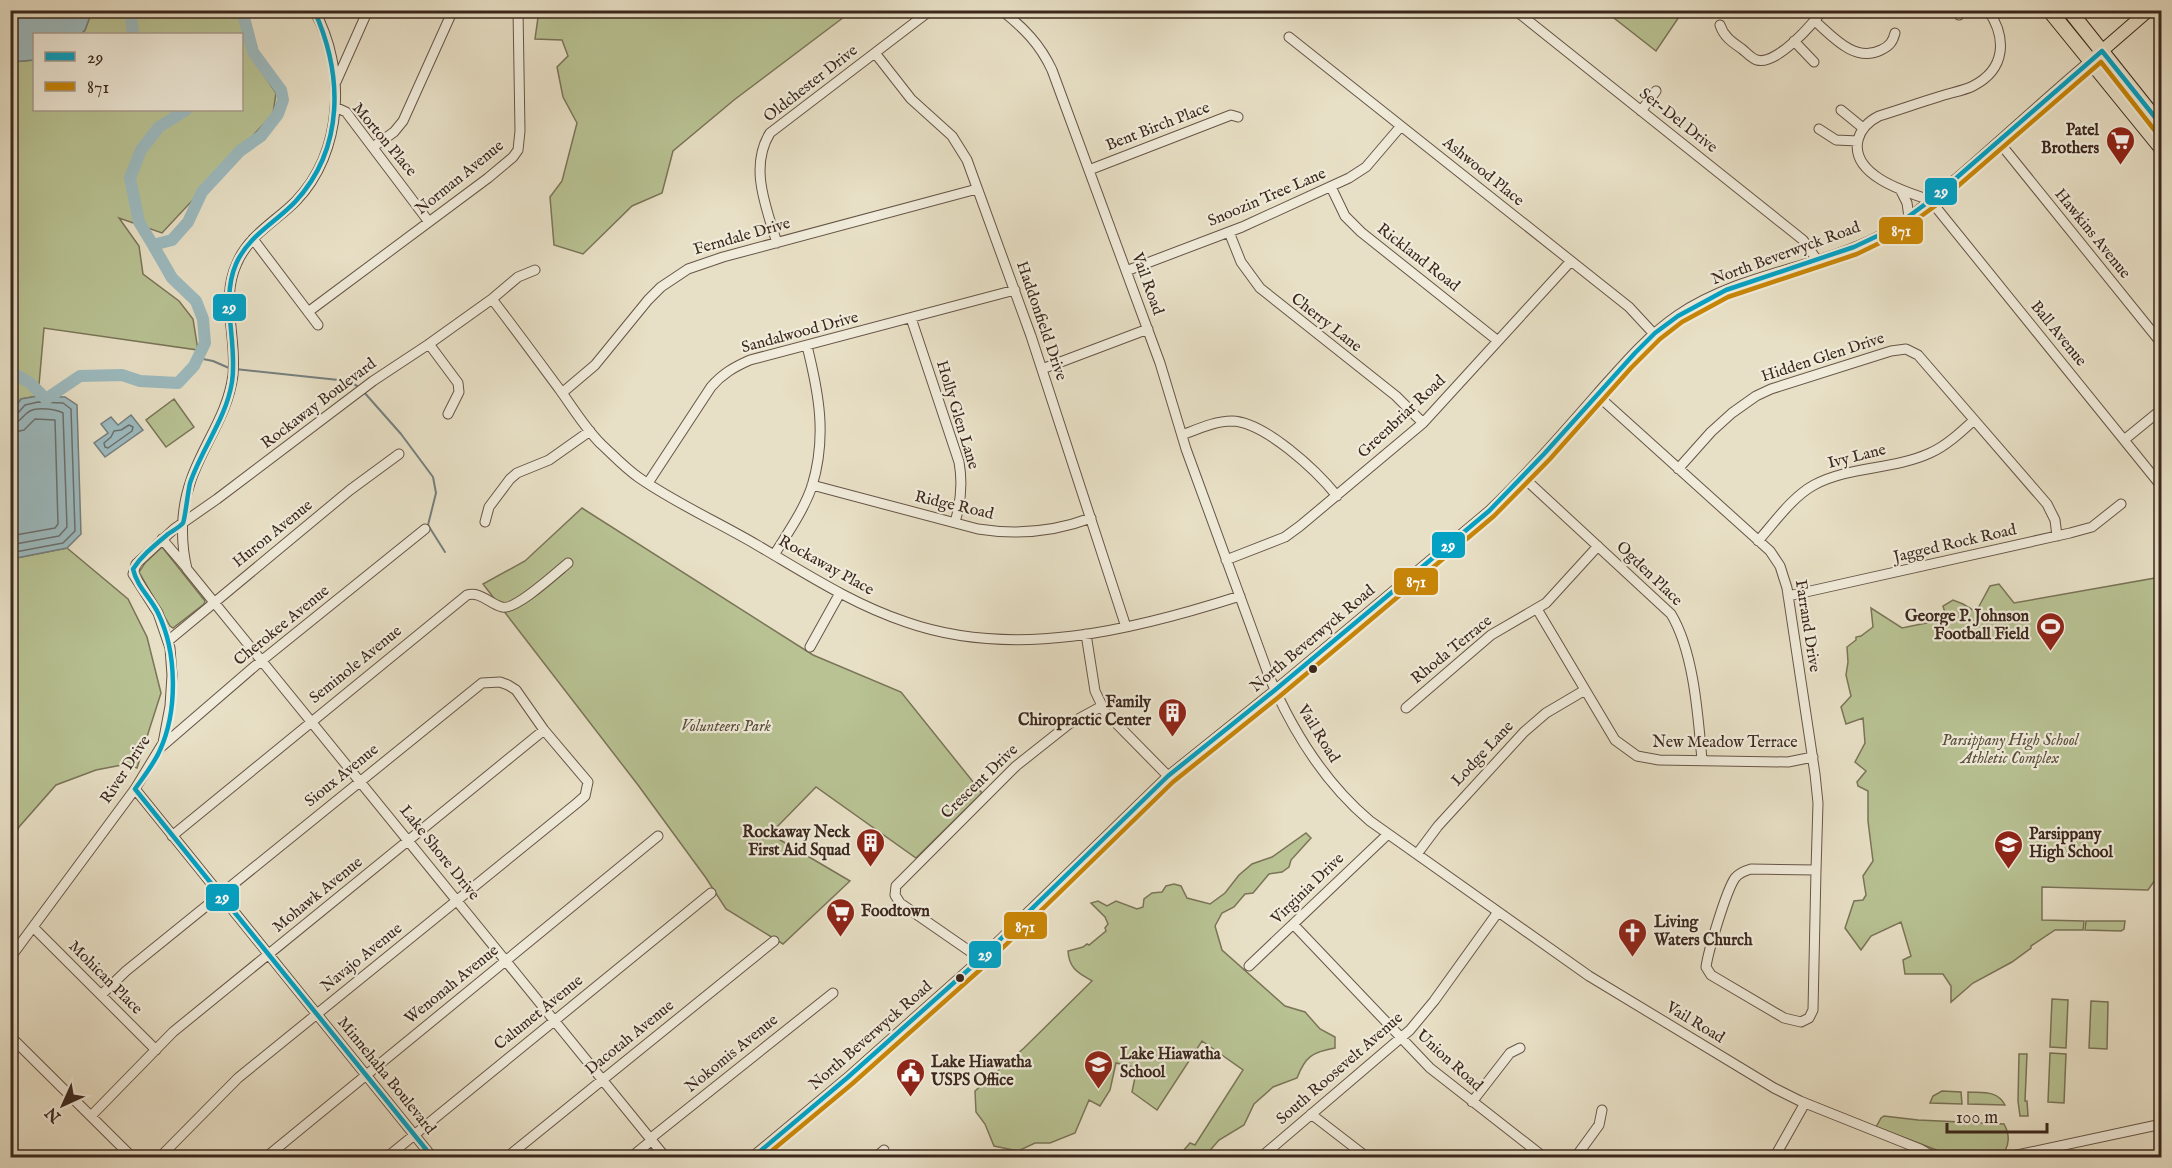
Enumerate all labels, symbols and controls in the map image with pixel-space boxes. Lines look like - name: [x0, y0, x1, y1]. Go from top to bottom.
- legend: [33, 33, 243, 111]
- street label: Oldchester Drive: [760, 41, 862, 127]
- text: 29: [87, 47, 103, 70]
- text: 871: [87, 77, 109, 100]
- street label: Ser-Del Drive: [1635, 84, 1721, 158]
- street label: Bent Birch Place: [1103, 98, 1213, 156]
- street label: Morton Place: [347, 99, 421, 181]
- place label: Patel Brothers: [2041, 121, 2100, 159]
- supermarket icon: Patel Brothers: [2104, 124, 2136, 166]
- street label: Ashwood Place: [1437, 132, 1528, 211]
- street label: Norman Avenue: [412, 136, 508, 220]
- street label: Snoozin Tree Lane: [1205, 164, 1329, 232]
- line badge: 29: [1924, 177, 1958, 206]
- text: 29: [1934, 183, 1948, 203]
- street label: Hawkins Avenue: [2050, 185, 2134, 283]
- street label: Ferndale Drive: [691, 214, 793, 260]
- line badge: 871: [1878, 216, 1924, 245]
- street label: North Beverwyck Road: [1709, 218, 1864, 290]
- street label: Rickland Road: [1373, 219, 1464, 297]
- text: 871: [1891, 222, 1911, 242]
- street label: Vail Road: [1126, 249, 1168, 318]
- street label: Haddonfield Drive: [1011, 259, 1071, 383]
- street label: Cherry Lane: [1287, 289, 1365, 357]
- line badge: 29: [212, 293, 247, 322]
- street label: Ball Avenue: [2025, 297, 2091, 371]
- text: 29: [222, 299, 236, 319]
- street label: Sandalwood Drive: [739, 308, 861, 358]
- street label: Hidden Glen Drive: [1759, 329, 1887, 387]
- street label: Rockaway Boulevard: [257, 354, 381, 454]
- street label: Holly Glen Lane: [931, 358, 983, 472]
- street label: Greenbriar Road: [1354, 371, 1450, 463]
- street label: Ivy Lane: [1826, 440, 1888, 474]
- street label: Ridge Road: [913, 487, 996, 525]
- street label: Huron Avenue: [229, 496, 317, 572]
- street label: Jagged Rock Road: [1890, 520, 2019, 568]
- line badge: 29: [1431, 531, 1466, 559]
- street label: Rockaway Place: [775, 532, 877, 600]
- text: 29: [1441, 537, 1455, 557]
- street label: Ogden Place: [1612, 537, 1686, 611]
- line badge: 871: [1393, 567, 1439, 596]
- text: 871: [1406, 573, 1426, 593]
- street label: Farrand Drive: [1790, 578, 1824, 674]
- street label: Cherokee Avenue: [230, 581, 334, 671]
- street label: North Beverwyck Road: [1247, 581, 1380, 697]
- place label: George P. Johnson Football Field: [1905, 607, 2029, 645]
- sports icon: George P. Johnson Football Field: [2034, 610, 2066, 652]
- street label: Rhoda Terrace: [1407, 611, 1497, 689]
- street label: Seminole Avenue: [306, 622, 406, 708]
- unlabelled marker: [1307, 663, 1319, 675]
- place label: Family Chiropractic Center: [1018, 693, 1152, 731]
- building icon: Family Chiropractic Center: [1156, 696, 1188, 738]
- street label: Vail Road: [1292, 700, 1344, 767]
- park label: Volunteers Park: [681, 717, 771, 737]
- street label: Lodge Lane: [1448, 717, 1518, 791]
- park label: Parsippany High School Athletic Complex: [1942, 731, 2080, 769]
- street label: River Drive: [97, 732, 155, 808]
- street label: New Meadow Terrace: [1652, 733, 1798, 753]
- street label: Sioux Avenue: [301, 740, 383, 812]
- street label: Crescent Drive: [937, 740, 1023, 824]
- street label: Lake Shore Drive: [394, 801, 484, 905]
- place label: Rockaway Neck First Aid Squad: [742, 823, 850, 861]
- place label: Parsippany High School: [2029, 825, 2113, 863]
- building icon: Rockaway Neck First Aid Squad: [855, 826, 887, 868]
- school or university icon: Parsippany High School: [1992, 828, 2024, 870]
- street label: Virginia Drive: [1267, 849, 1349, 930]
- street label: Mohawk Avenue: [269, 853, 367, 937]
- line badge: 29: [205, 883, 240, 912]
- text: 29: [215, 889, 229, 909]
- supermarket icon: Foodtown: [824, 896, 856, 938]
- place label: Foodtown: [861, 902, 930, 922]
- line badge: 871: [1003, 911, 1048, 940]
- place label: Living Waters Church: [1653, 913, 1753, 951]
- church icon: Living Waters Church: [1617, 916, 1649, 958]
- text: 871: [1015, 918, 1035, 938]
- street label: Navajo Avenue: [317, 919, 407, 997]
- street label: Mohican Place: [64, 937, 146, 1019]
- line badge: 29: [968, 940, 1002, 969]
- street label: Wenonah Avenue: [401, 941, 503, 1029]
- text: 29: [978, 946, 992, 966]
- street label: Calumet Avenue: [491, 971, 587, 1055]
- unlabelled marker: [954, 972, 966, 984]
- street label: North Beverwyck Road: [805, 977, 937, 1095]
- street label: Dacotah Avenue: [582, 996, 678, 1080]
- street label: Vail Road: [1661, 997, 1728, 1048]
- street label: South Roosevelt Avenue: [1272, 1008, 1408, 1130]
- street label: Nokomis Avenue: [682, 1010, 782, 1098]
- street label: Minnehaha Boulevard: [332, 1013, 440, 1139]
- street label: Union Road: [1412, 1026, 1487, 1096]
- place label: Lake Hiawatha School: [1120, 1045, 1222, 1083]
- school or university icon: Lake Hiawatha School: [1083, 1048, 1115, 1090]
- place label: Lake Hiawatha USPS Office: [930, 1053, 1033, 1091]
- public building icon: Lake Hiawatha USPS Office: [894, 1056, 926, 1098]
- north arrow: [33, 1075, 93, 1135]
- scale bar: [1947, 1096, 2048, 1134]
- text: N: [42, 1102, 66, 1127]
- text: 100 m: [1956, 1107, 1998, 1130]

